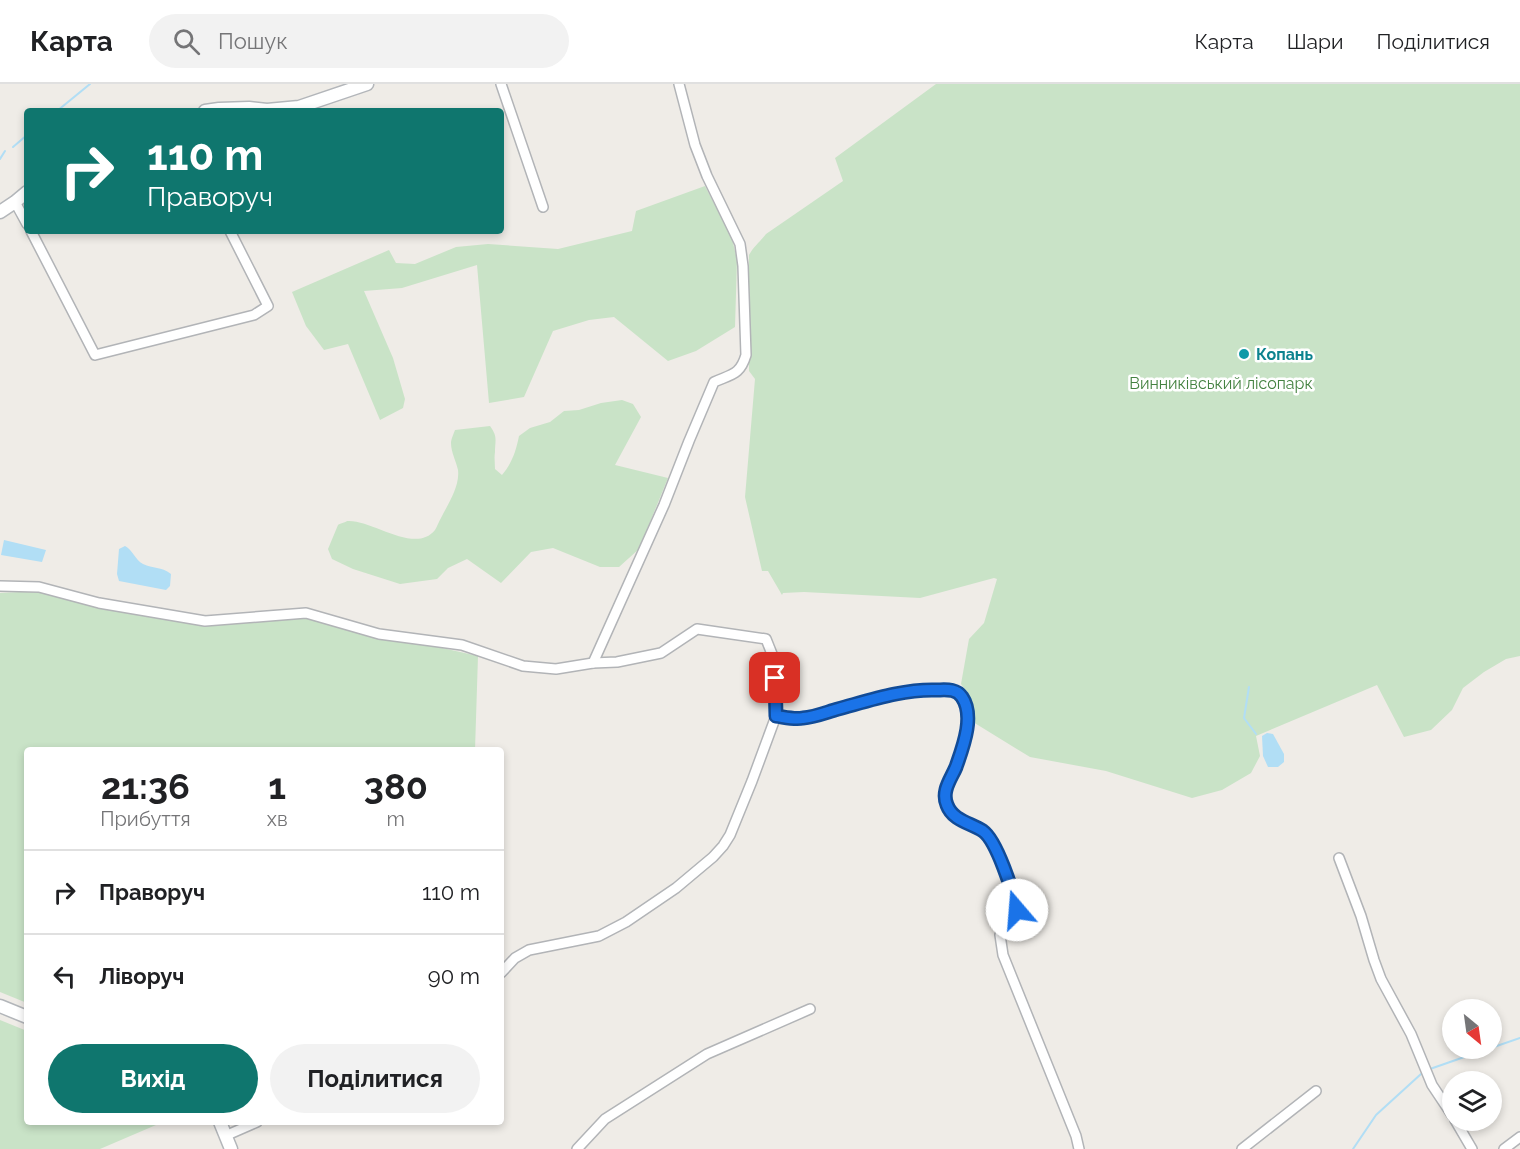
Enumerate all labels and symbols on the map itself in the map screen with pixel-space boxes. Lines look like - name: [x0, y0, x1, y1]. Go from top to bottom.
- place label: Копань: [1256, 345, 1313, 364]
- marker: Копань: [1237, 347, 1251, 361]
- park label: Винниківський лісопарк: [1129, 374, 1313, 393]
- pin: [749, 652, 800, 703]
- position arrow: [985, 878, 1049, 942]
- north arrow: [1442, 999, 1502, 1059]

